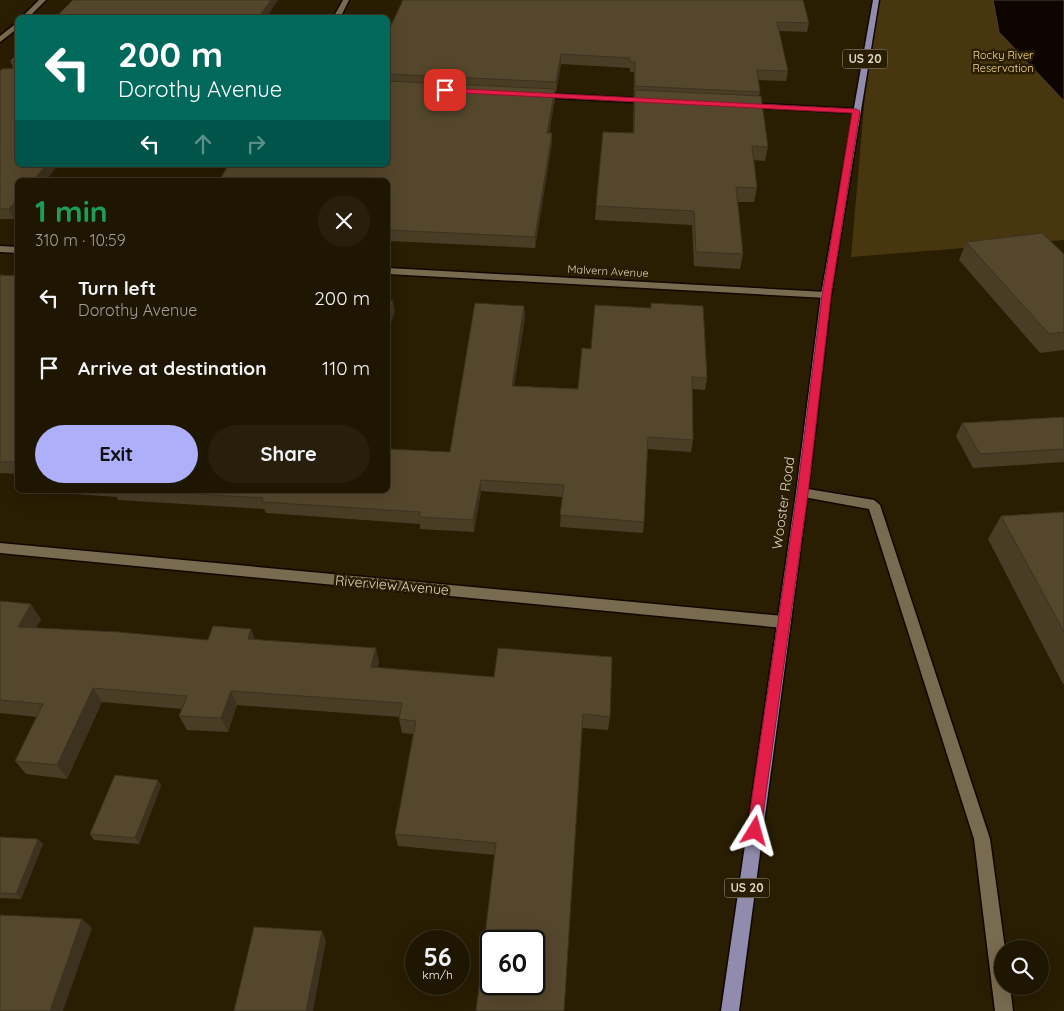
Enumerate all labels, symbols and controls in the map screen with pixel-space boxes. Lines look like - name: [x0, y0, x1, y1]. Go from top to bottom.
- text: 200 m: [118, 32, 223, 76]
- icon: left: [35, 35, 100, 100]
- park label: Rocky River Reservation: [972, 48, 1034, 75]
- road number: US 20: [842, 50, 888, 68]
- pin: [424, 69, 466, 111]
- text: Dorothy Avenue: [118, 75, 282, 103]
- icon: arrive: [431, 76, 459, 104]
- icon: left: [136, 130, 164, 158]
- icon: ahead: [189, 130, 217, 158]
- icon: right: [242, 130, 270, 158]
- text: 1 min: [35, 192, 108, 230]
- button: close: [318, 195, 370, 247]
- text: 310 m · 10:59: [35, 230, 126, 250]
- street label: Malvern Avenue: [567, 262, 649, 280]
- text: Turn left: [78, 276, 156, 300]
- icon: left: [35, 284, 63, 312]
- text: 200 m: [314, 286, 370, 310]
- text: Dorothy Avenue: [78, 300, 197, 320]
- icon: arrive: [35, 354, 63, 382]
- text: Arrive at destination: [78, 356, 267, 380]
- text: 110 m: [322, 356, 370, 380]
- button: Exit: [35, 425, 198, 483]
- button: Share: [208, 425, 370, 483]
- street label: Wooster Road: [768, 456, 798, 550]
- street label: Riverview Avenue: [334, 571, 450, 599]
- position arrow: [728, 804, 780, 856]
- road number: US 20: [724, 878, 770, 898]
- speed limit sign: 60: [480, 930, 545, 995]
- map controls: [994, 940, 1049, 995]
- button: search: [994, 940, 1049, 995]
- text: 56: [423, 941, 452, 972]
- text: km/h: [422, 967, 453, 982]

